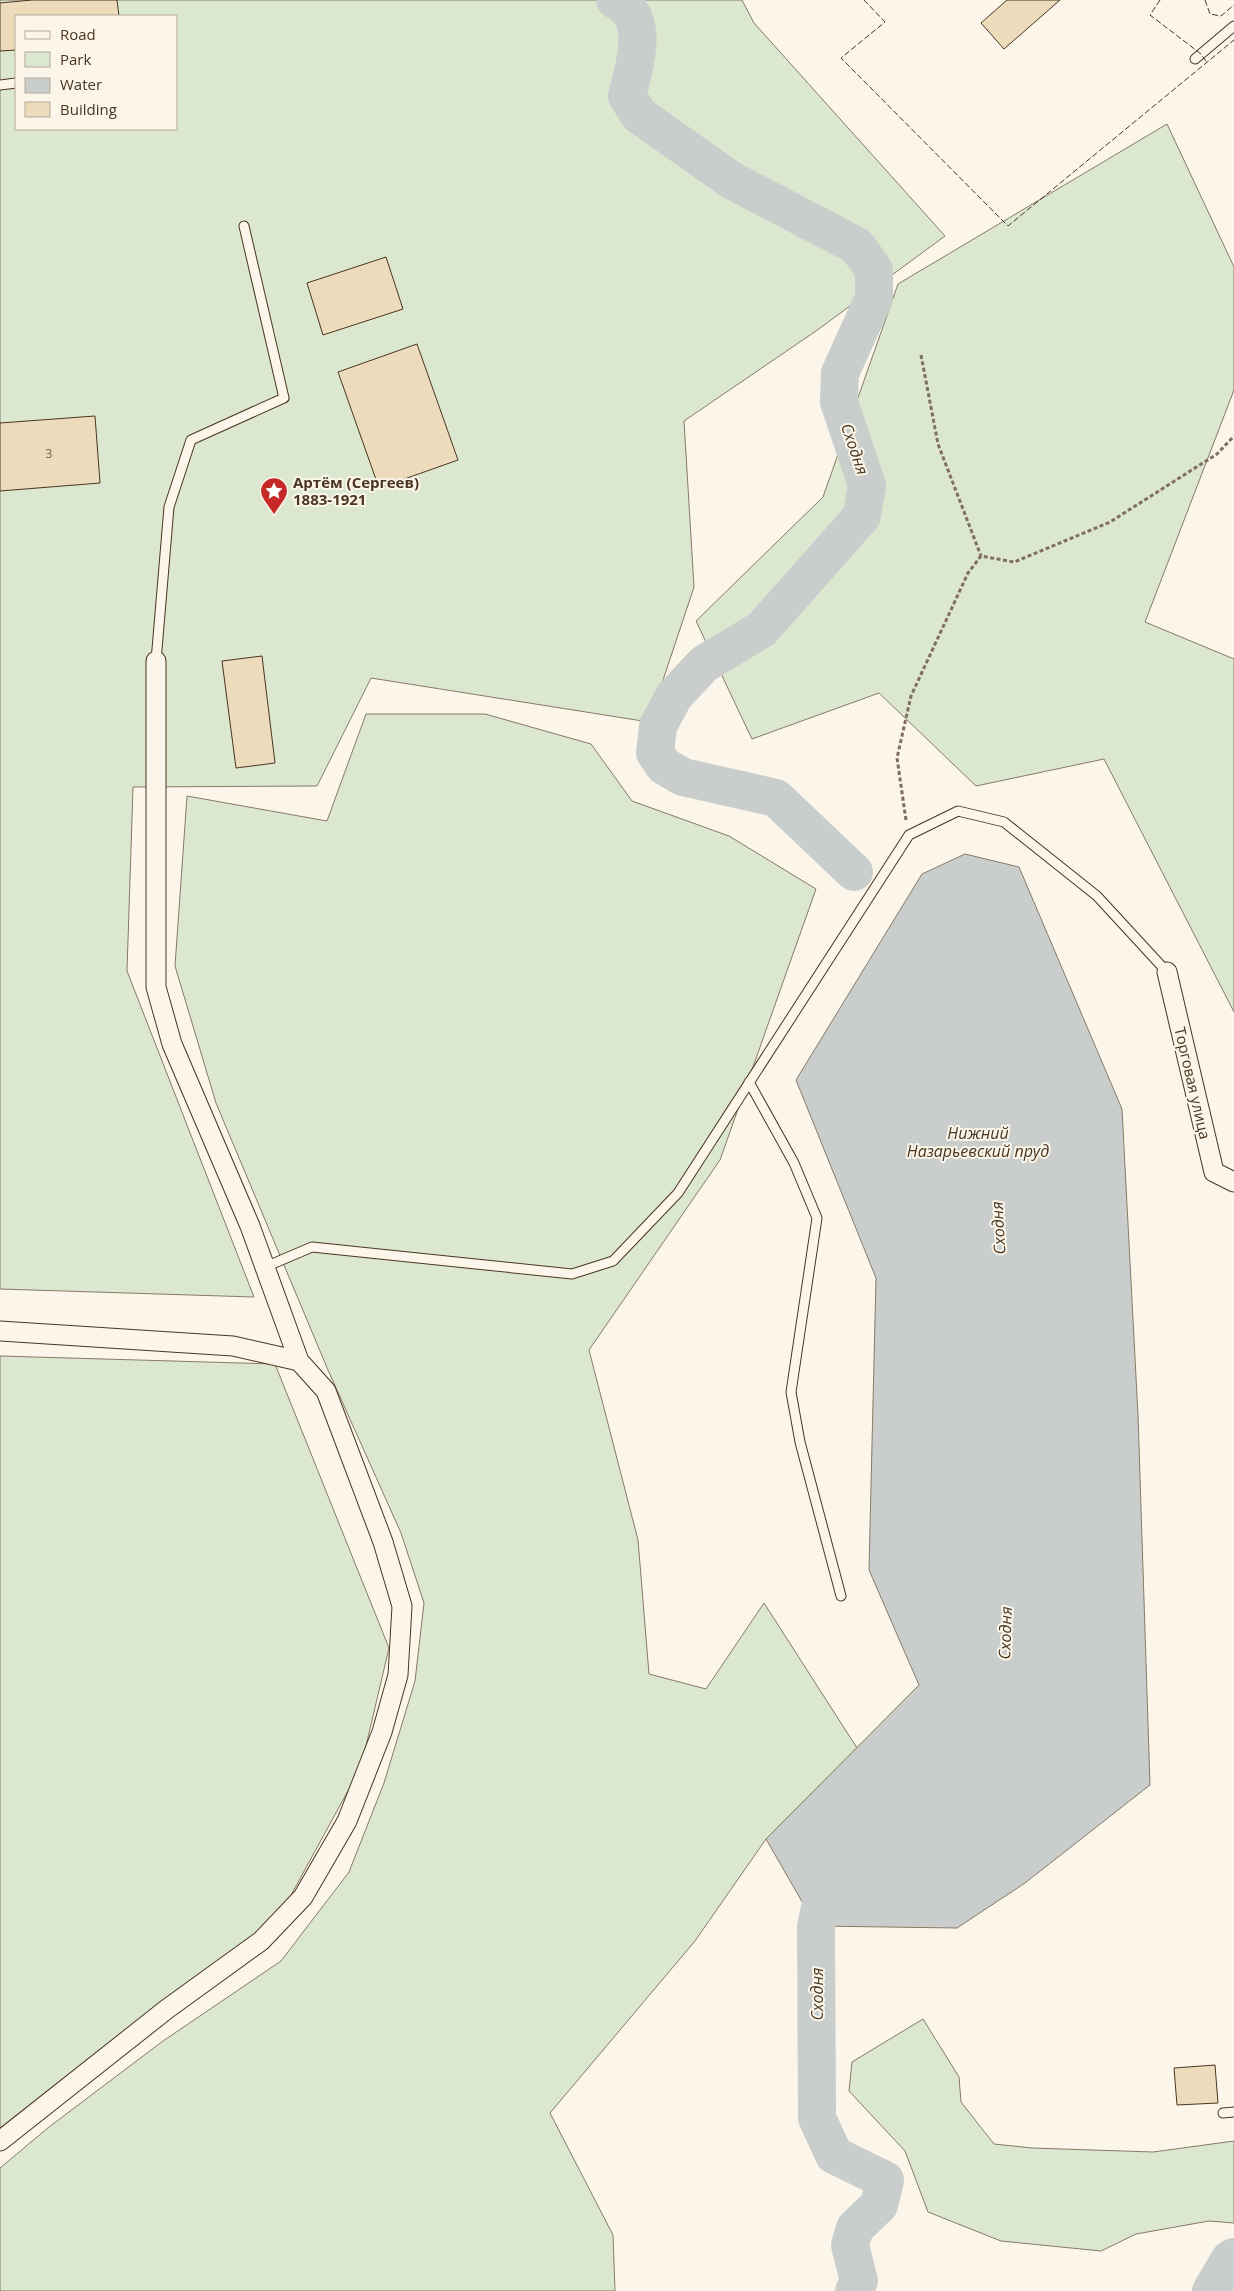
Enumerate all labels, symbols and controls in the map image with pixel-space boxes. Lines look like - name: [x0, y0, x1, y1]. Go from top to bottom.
- legend: [15, 15, 178, 130]
- text: Road: [60, 24, 96, 44]
- text: Park: [60, 49, 91, 69]
- text: Water: [60, 74, 102, 94]
- text: Building: [60, 99, 117, 119]
- water label: Сходня: [836, 420, 874, 478]
- house number: 3: [46, 445, 53, 462]
- place label: Артём (Сергеев) 1883-1921: [293, 472, 419, 509]
- place icon: Артём (Сергеев) 1883-1921: [259, 476, 289, 515]
- street label: Торговая улица: [1170, 1025, 1216, 1141]
- water label: Нижний Назарьевский пруд: [907, 1122, 1049, 1162]
- water label: Сходня: [986, 1201, 1010, 1255]
- water label: Сходня: [993, 1606, 1017, 1660]
- water label: Сходня: [806, 1967, 828, 2021]

